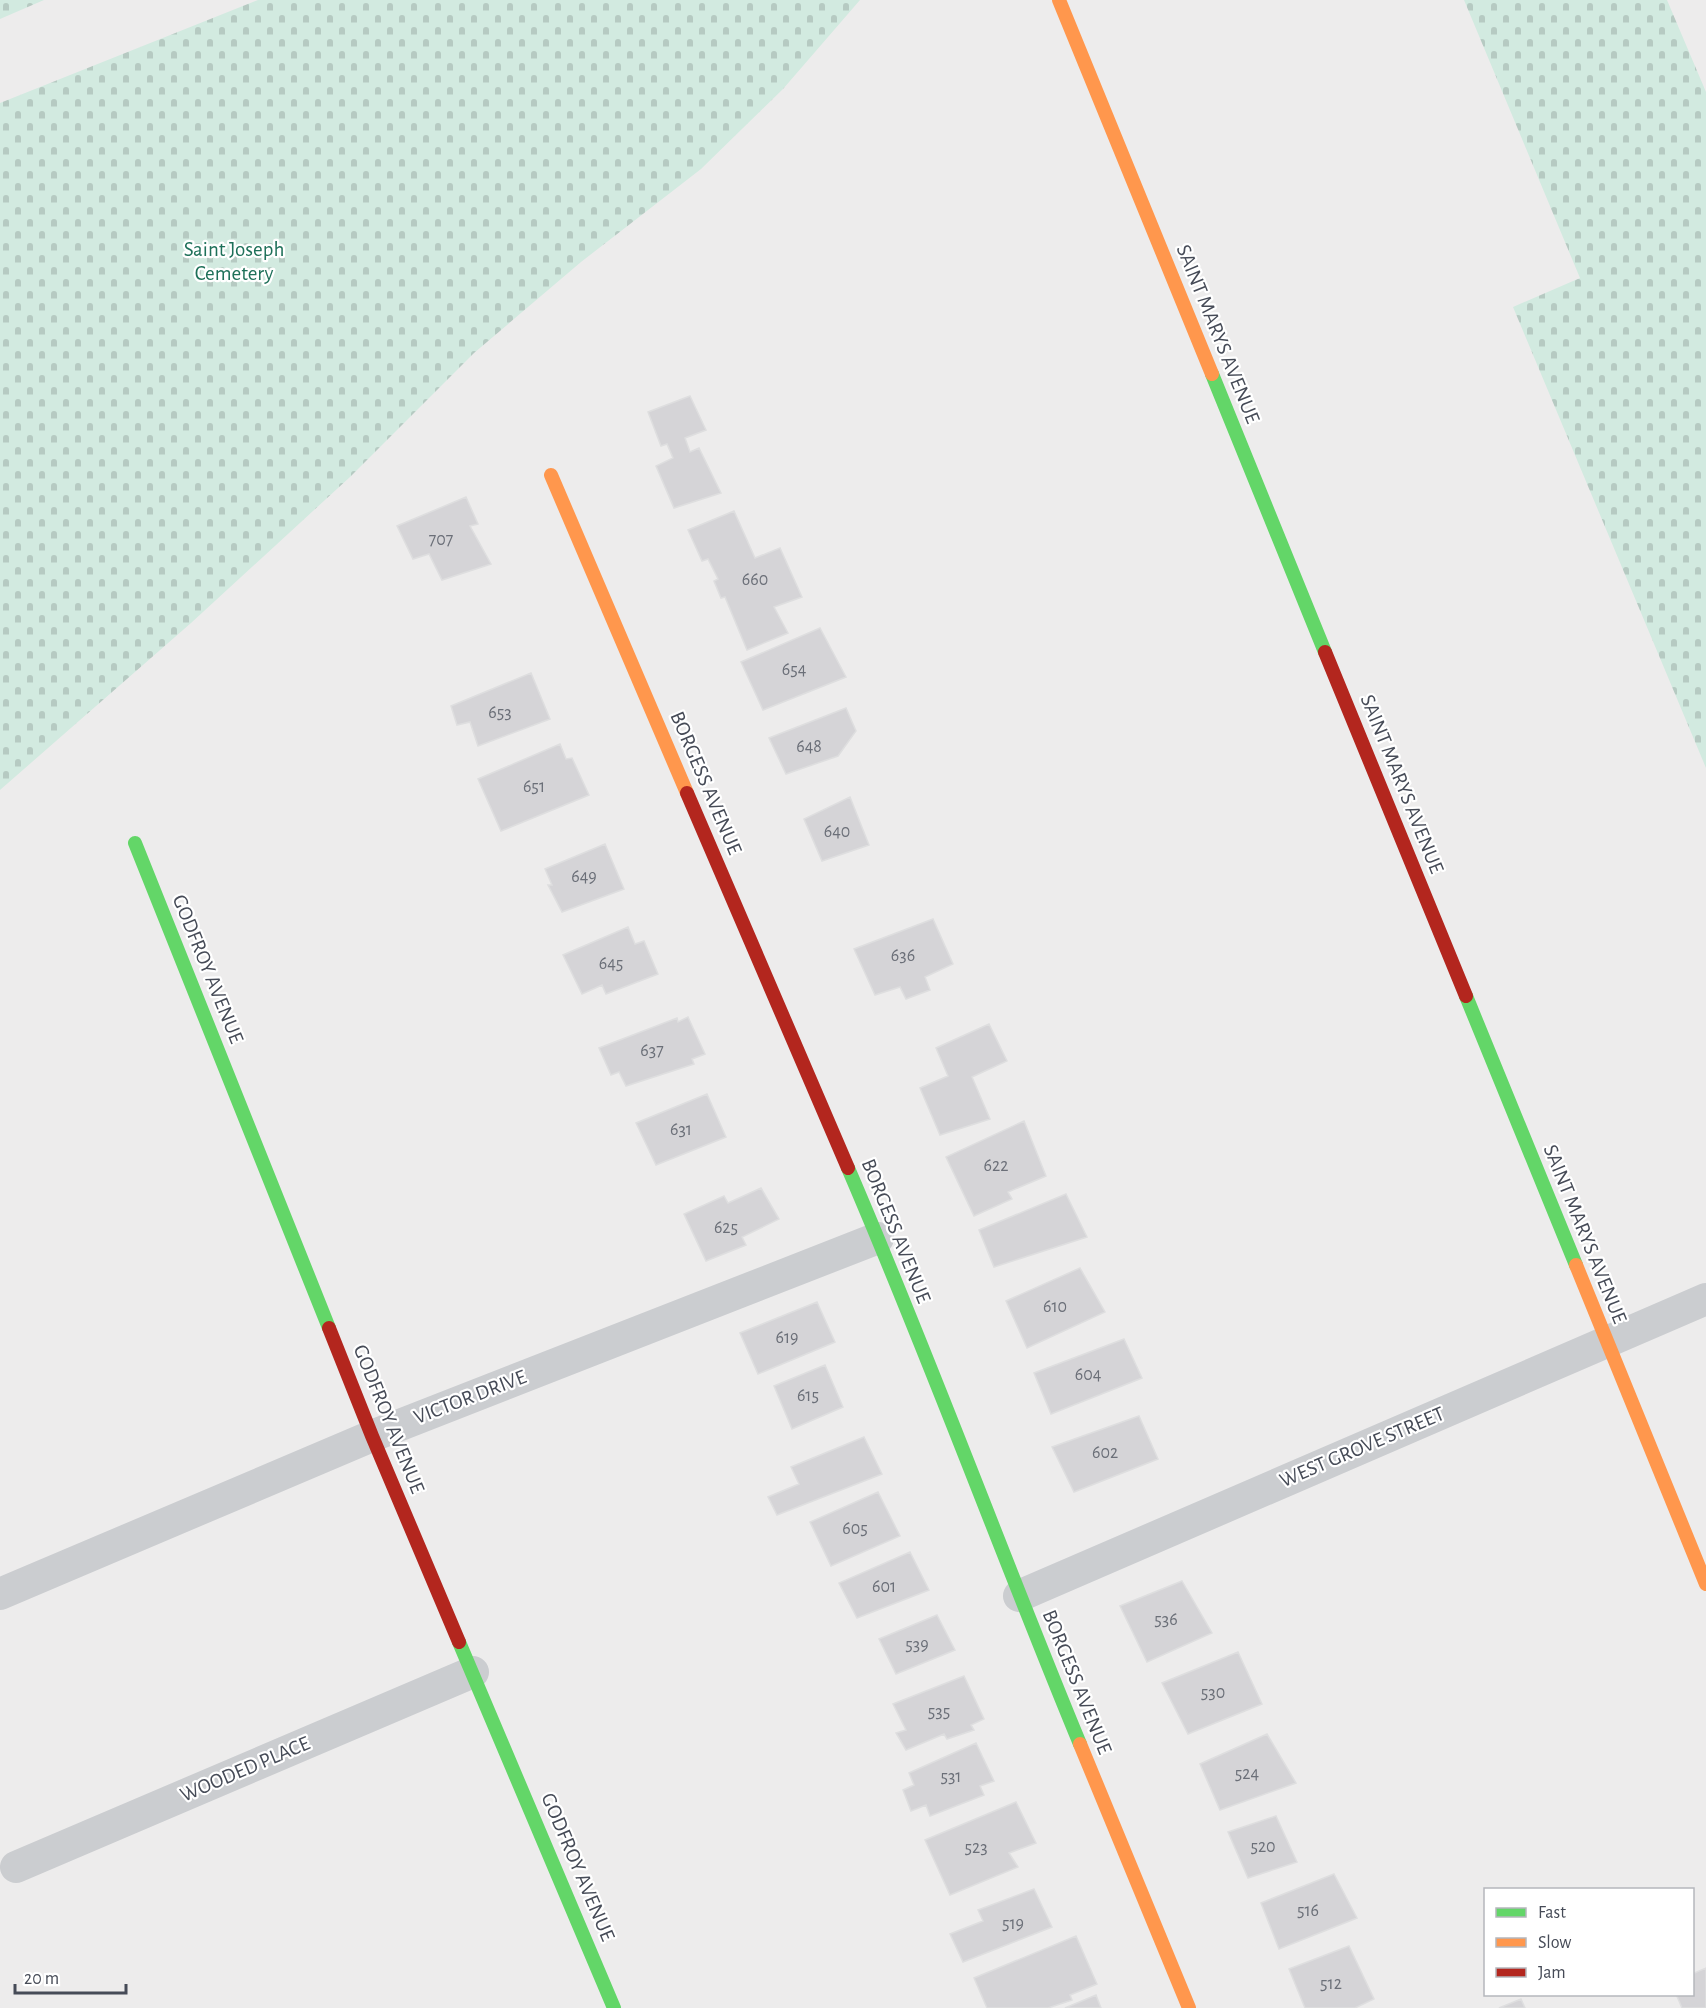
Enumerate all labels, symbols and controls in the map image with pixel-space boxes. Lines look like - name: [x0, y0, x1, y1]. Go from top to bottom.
- park label: Saint Joseph Cemetery: [184, 239, 284, 284]
- street label: SAINT MARYS AVENUE: [1172, 242, 1264, 426]
- house number: 707: [429, 531, 453, 549]
- house number: 660: [742, 571, 768, 589]
- house number: 654: [782, 661, 807, 679]
- street label: SAINT MARYS AVENUE: [1356, 692, 1448, 876]
- house number: 653: [488, 704, 512, 722]
- street label: BORGESS AVENUE: [666, 708, 746, 858]
- house number: 648: [796, 738, 822, 756]
- house number: 651: [523, 778, 545, 796]
- house number: 640: [824, 823, 850, 841]
- house number: 649: [571, 868, 597, 886]
- street label: GODFROY AVENUE: [169, 892, 247, 1046]
- house number: 636: [891, 947, 915, 965]
- house number: 645: [599, 955, 623, 973]
- house number: 637: [640, 1042, 664, 1060]
- house number: 631: [670, 1121, 692, 1139]
- street label: SAINT MARYS AVENUE: [1539, 1142, 1631, 1326]
- street label: BORGESS AVENUE: [858, 1156, 934, 1306]
- house number: 622: [984, 1157, 1008, 1175]
- house number: 625: [714, 1219, 738, 1237]
- house number: 610: [1043, 1298, 1067, 1316]
- house number: 619: [775, 1329, 799, 1347]
- street label: GODFROY AVENUE: [350, 1342, 428, 1496]
- street label: VICTOR DRIVE: [411, 1366, 529, 1428]
- house number: 604: [1075, 1366, 1102, 1384]
- house number: 615: [797, 1387, 819, 1405]
- street label: WEST GROVE STREET: [1277, 1403, 1447, 1491]
- house number: 602: [1092, 1444, 1118, 1462]
- house number: 605: [842, 1520, 868, 1538]
- house number: 601: [872, 1578, 896, 1596]
- street label: BORGESS AVENUE: [1039, 1607, 1115, 1757]
- house number: 536: [1154, 1611, 1178, 1629]
- house number: 539: [905, 1636, 929, 1654]
- house number: 530: [1201, 1684, 1225, 1702]
- house number: 535: [928, 1703, 950, 1721]
- street label: WOODED PLACE: [177, 1732, 313, 1806]
- house number: 524: [1235, 1765, 1260, 1783]
- house number: 531: [940, 1768, 962, 1786]
- street label: GODFROY AVENUE: [537, 1790, 619, 1944]
- house number: 520: [1250, 1838, 1276, 1856]
- house number: 523: [964, 1839, 988, 1857]
- legend: [1484, 1888, 1694, 1996]
- house number: 516: [1297, 1902, 1319, 1920]
- text: Fast: [1538, 1904, 1566, 1922]
- house number: 519: [1002, 1915, 1024, 1933]
- text: Slow: [1538, 1934, 1571, 1952]
- scale bar: [15, 1957, 126, 1995]
- text: Jam: [1538, 1964, 1566, 1982]
- text: 20 m: [24, 1970, 59, 1988]
- house number: 512: [1320, 1975, 1342, 1993]

